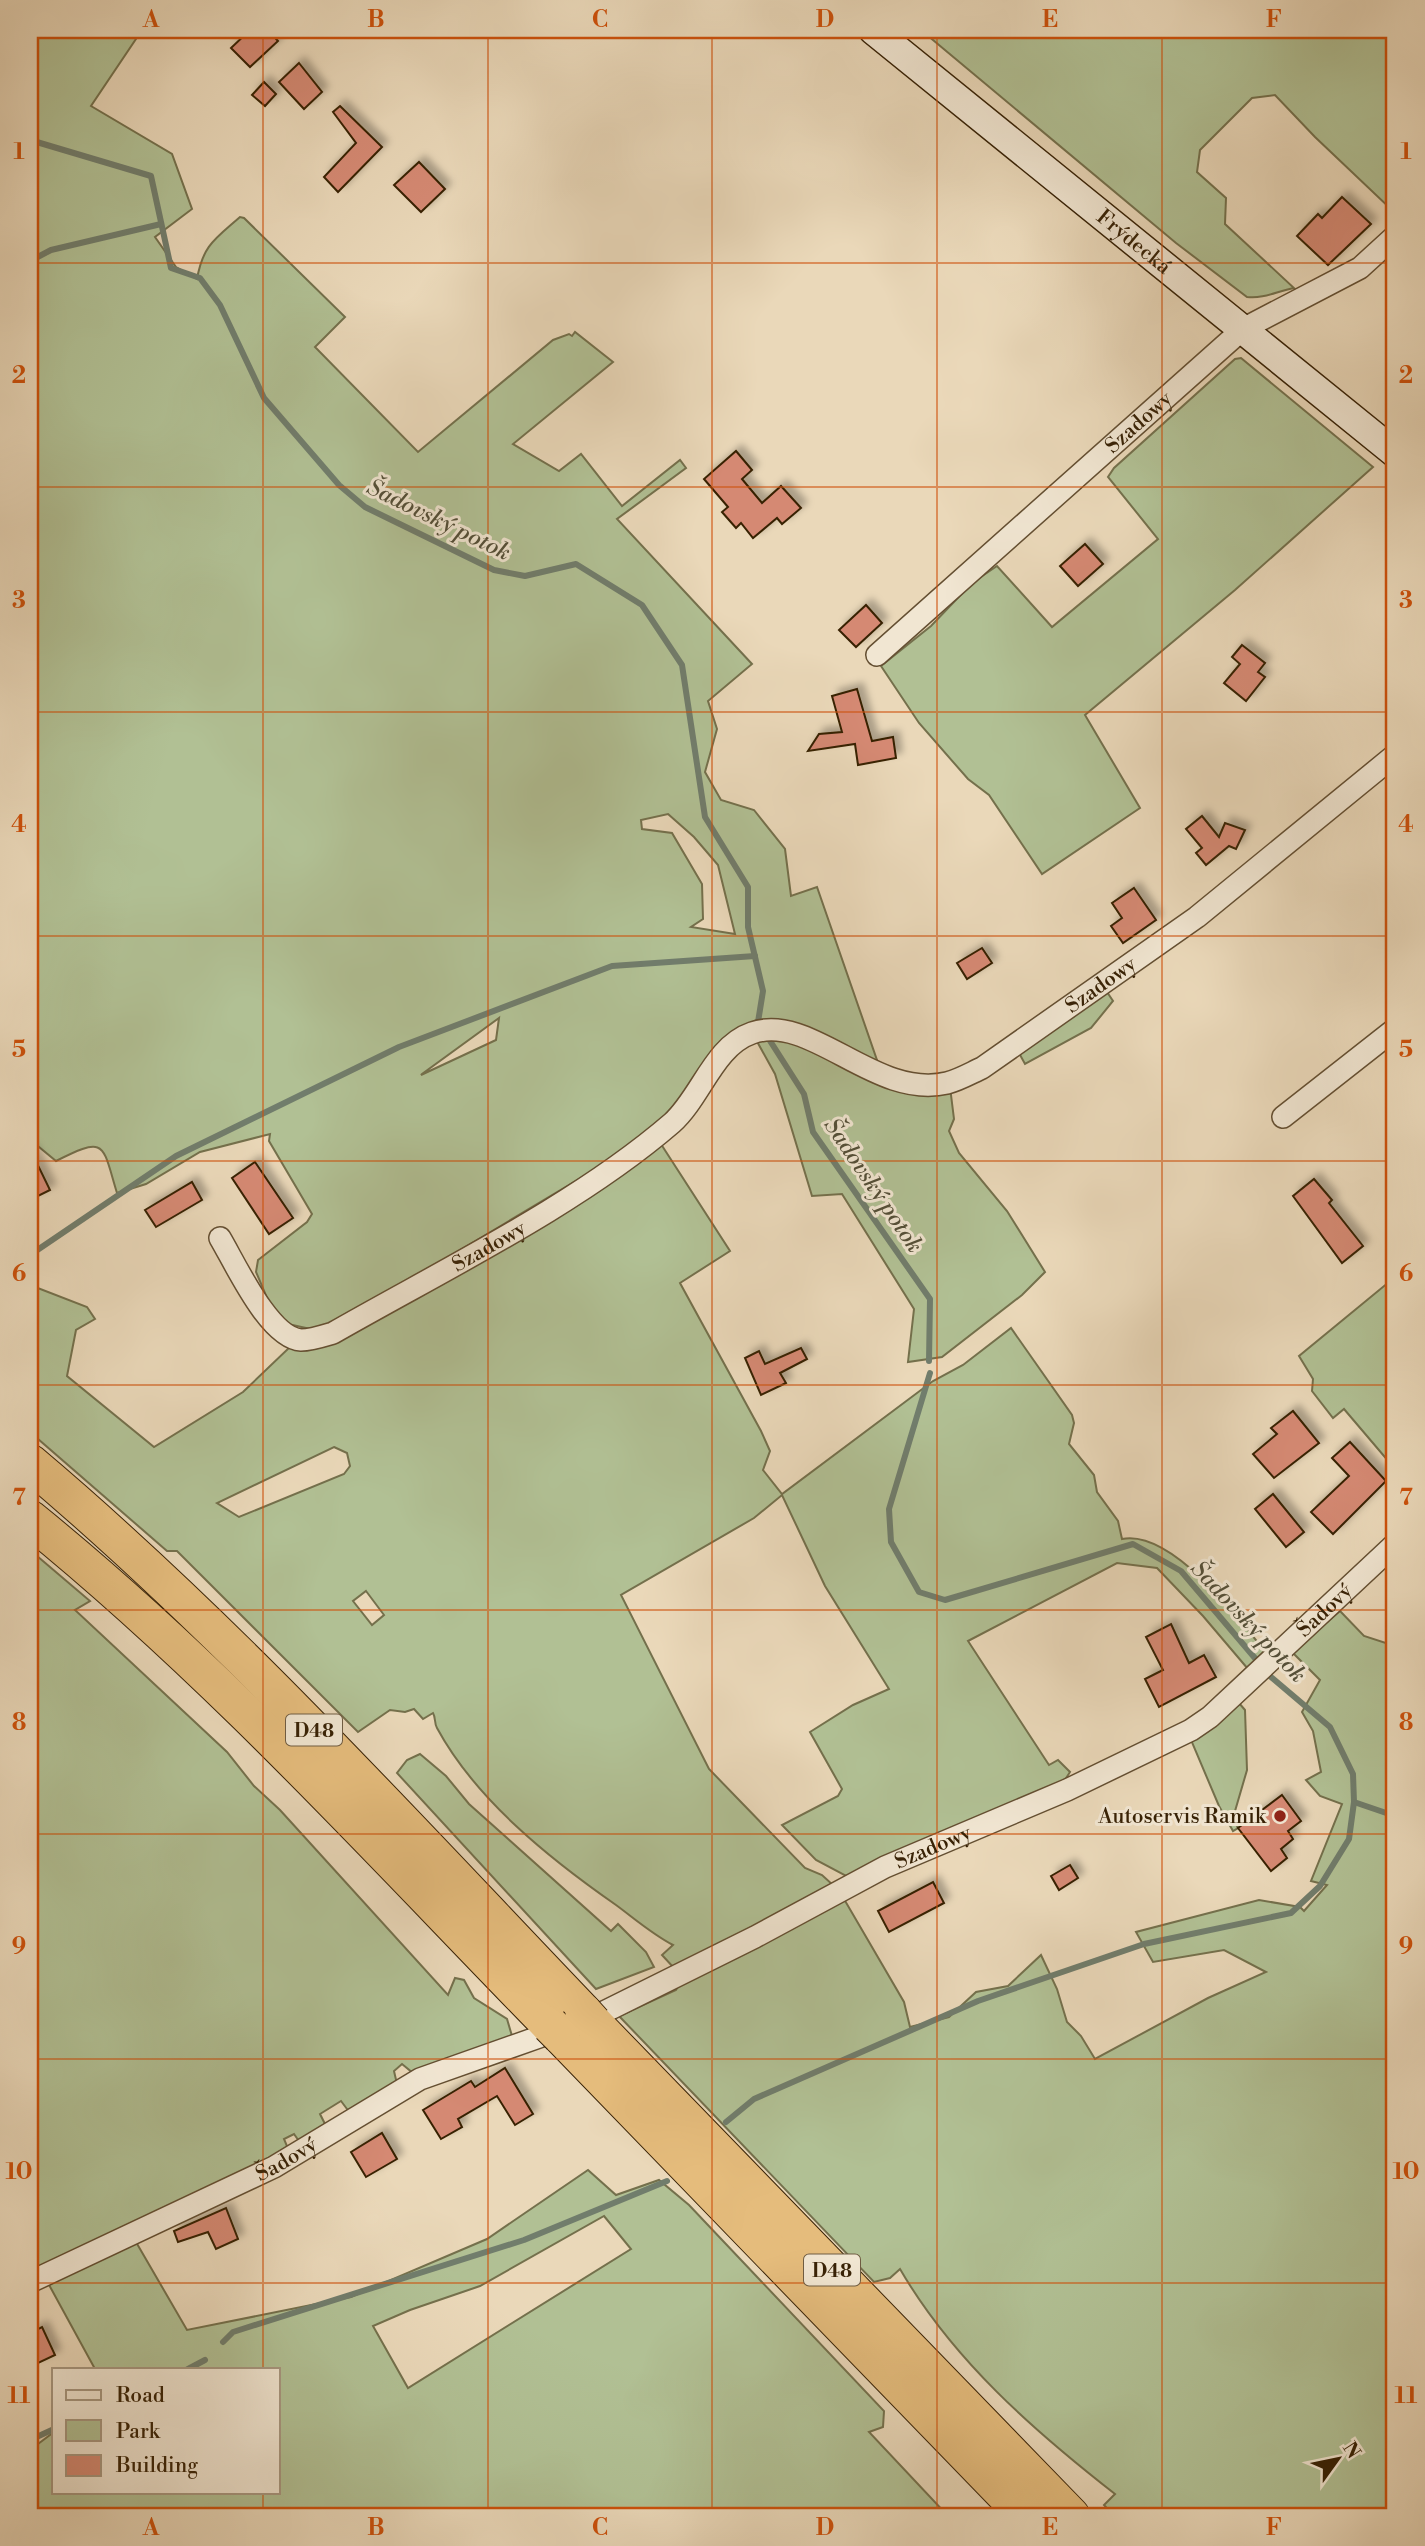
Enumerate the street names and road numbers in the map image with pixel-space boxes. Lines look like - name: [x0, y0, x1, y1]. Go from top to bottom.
- street label: Frýdecká: [1091, 204, 1176, 281]
- street label: Szadowy: [1100, 386, 1178, 460]
- street label: Szadowy: [1061, 951, 1142, 1019]
- street label: Szadowy: [448, 1215, 532, 1278]
- street label: Šadový: [1290, 1578, 1359, 1643]
- road number: D48: [286, 1714, 342, 1746]
- street label: Szadowy: [891, 1820, 976, 1875]
- street label: Šadový: [250, 2132, 323, 2188]
- road number: D48: [804, 2254, 860, 2286]

